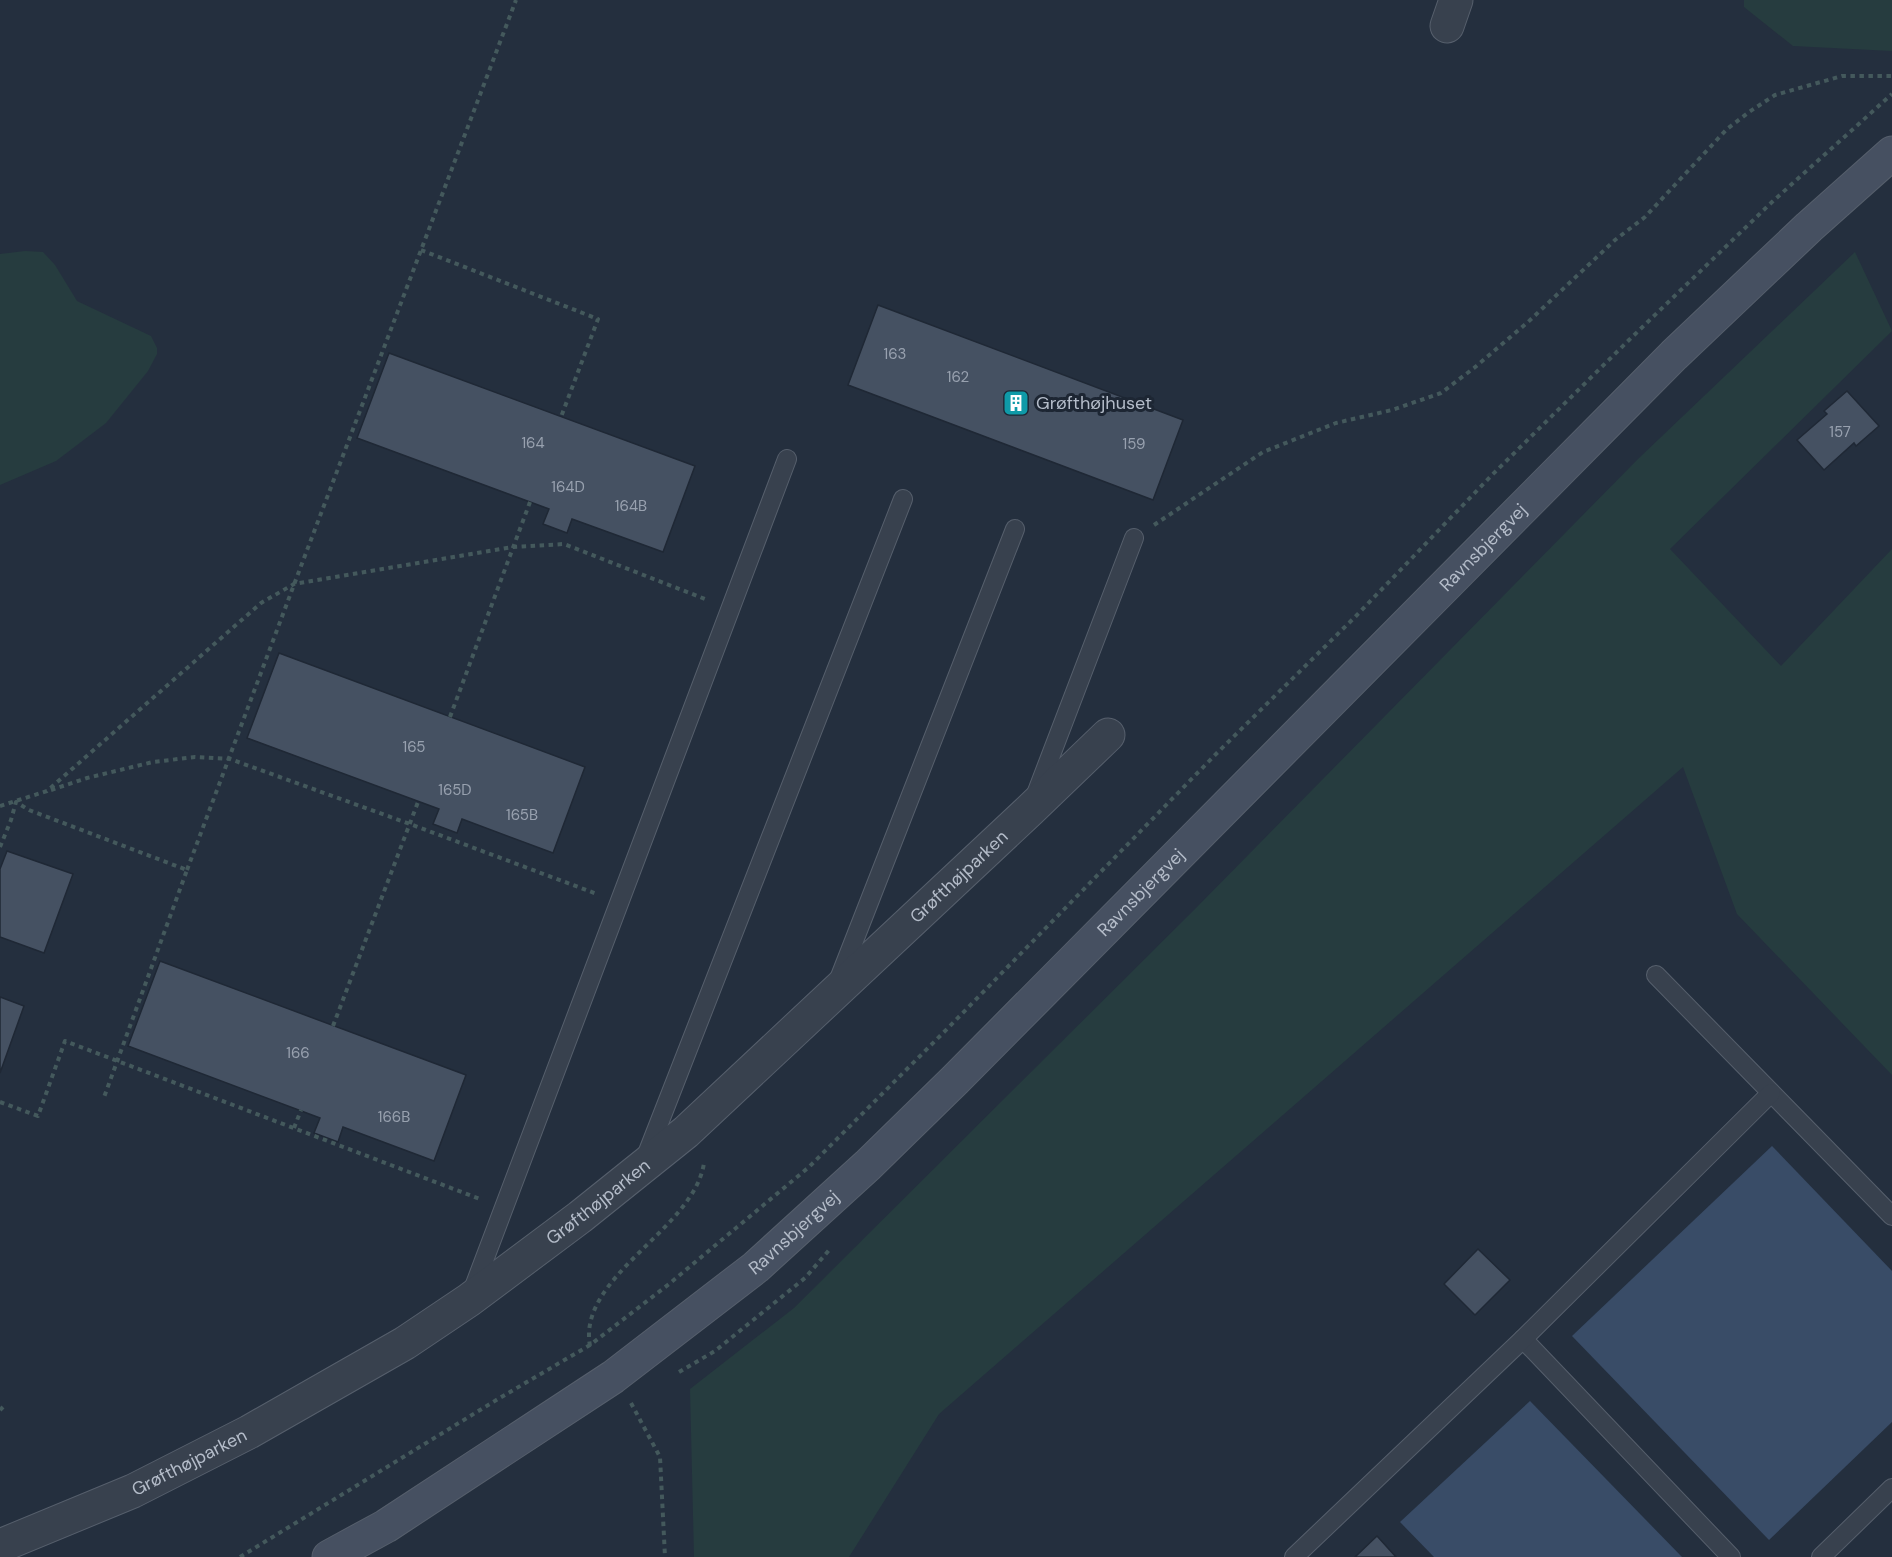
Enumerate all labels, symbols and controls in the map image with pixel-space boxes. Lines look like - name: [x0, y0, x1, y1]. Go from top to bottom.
- house number: 163: [884, 344, 906, 364]
- house number: 162: [947, 367, 969, 387]
- building icon: Grøfthøjhuset: [1001, 388, 1031, 418]
- place label: Grøfthøjhuset: [1036, 391, 1152, 415]
- house number: 157: [1829, 422, 1851, 442]
- house number: 164: [521, 433, 545, 453]
- house number: 159: [1123, 434, 1145, 454]
- house number: 164D: [551, 477, 585, 497]
- house number: 164B: [615, 496, 647, 516]
- street label: Ravnsbjergvej: [1434, 498, 1532, 597]
- house number: 165: [403, 737, 425, 757]
- house number: 165D: [438, 780, 472, 800]
- house number: 165B: [506, 805, 538, 825]
- street label: Grøfthøjparken: [905, 825, 1013, 928]
- street label: Ravnsbjergvej: [1092, 843, 1190, 942]
- house number: 166: [286, 1043, 310, 1063]
- house number: 166B: [378, 1107, 410, 1127]
- street label: Grøfthøjparken: [541, 1153, 655, 1250]
- street label: Ravnsbjergvej: [744, 1185, 844, 1280]
- street label: Grøfthøjparken: [128, 1423, 251, 1502]

